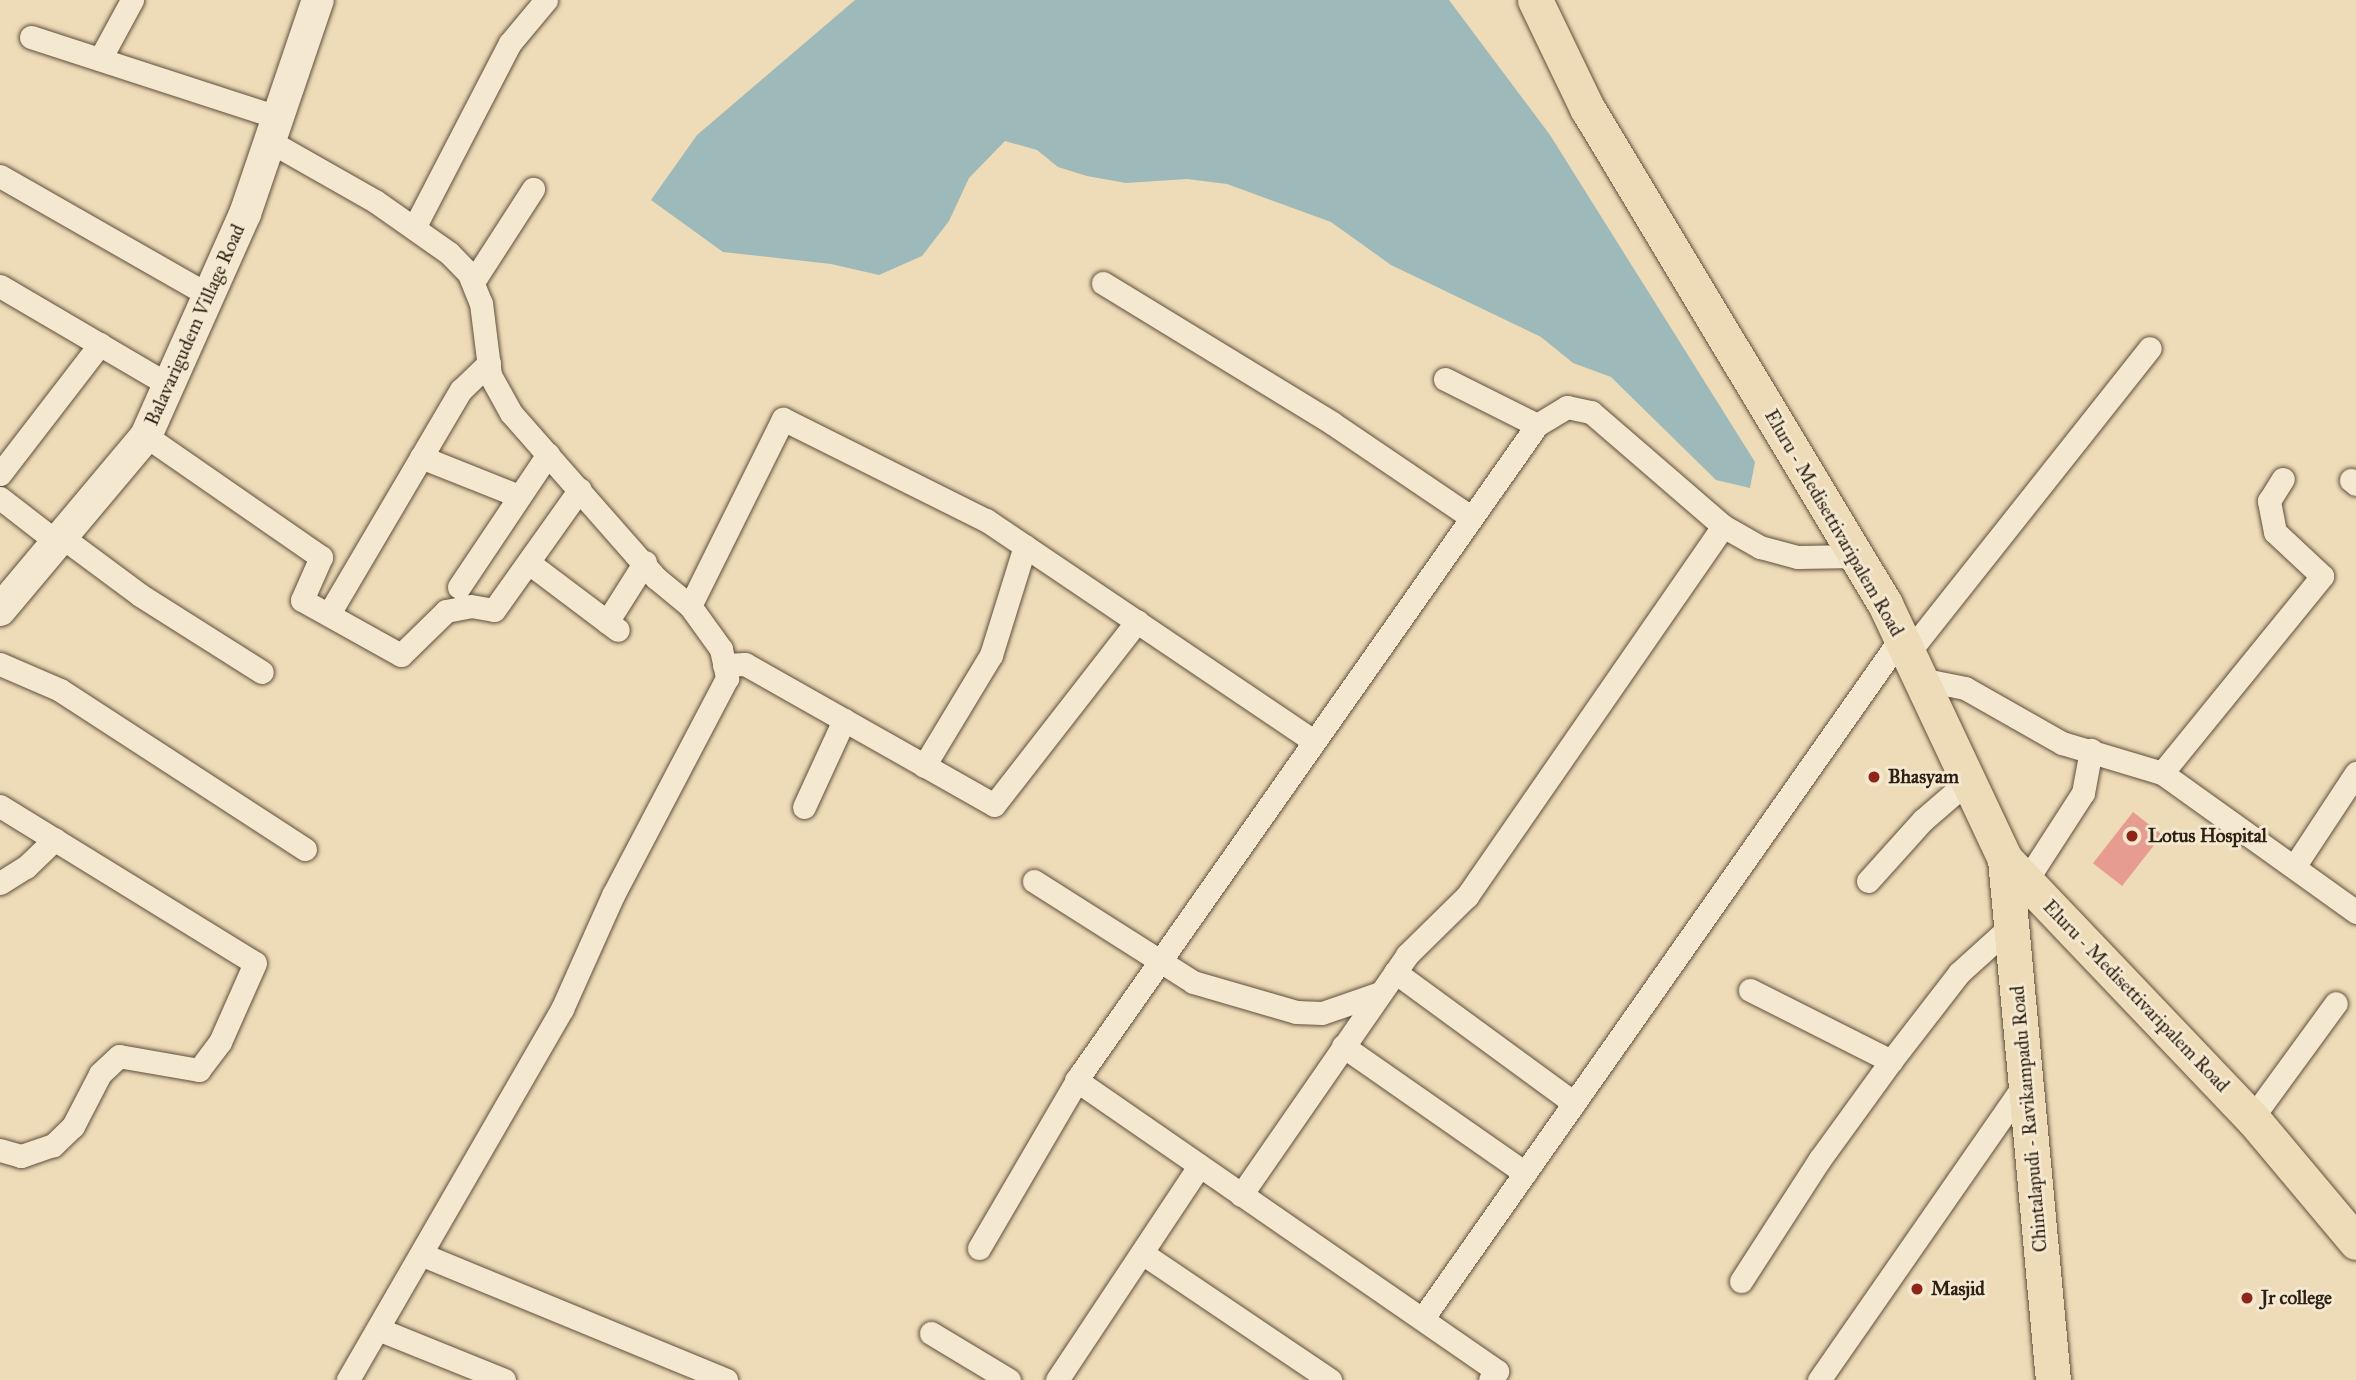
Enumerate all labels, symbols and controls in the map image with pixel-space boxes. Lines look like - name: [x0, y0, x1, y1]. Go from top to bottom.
- street label: Balavarigudem Village Road: [140, 221, 250, 429]
- street label: Eluru - Medisettivaripalem Road: [1760, 406, 1908, 640]
- place label: Bhasyam: [1888, 766, 1959, 788]
- marker: Bhasyam: [1866, 769, 1882, 785]
- place label: Lotus Hospital: [2148, 825, 2267, 847]
- marker: Lotus Hospital: [2122, 826, 2142, 846]
- street label: Eluru - Medisettivaripalem Road: [2038, 895, 2234, 1097]
- street label: Chintalapudi - Ravikampadu Road: [2006, 985, 2052, 1253]
- place label: Masjid: [1931, 1278, 1985, 1300]
- marker: Masjid: [1909, 1281, 1925, 1297]
- place label: Jr college: [2261, 1287, 2332, 1309]
- marker: Jr college: [2239, 1290, 2255, 1306]

